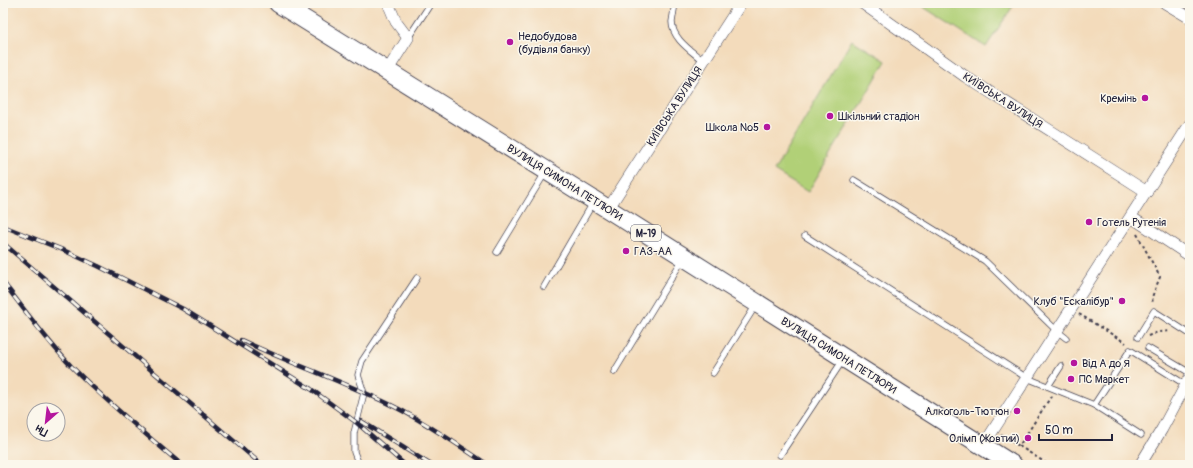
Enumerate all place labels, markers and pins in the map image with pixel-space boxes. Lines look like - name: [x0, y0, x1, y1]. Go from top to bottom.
- place label: Недобудова (будівля банку): [518, 30, 591, 56]
- marker: Недобудова (будівля банку): [505, 37, 515, 47]
- place label: Кремінь: [1100, 92, 1137, 105]
- marker: Кремінь: [1140, 93, 1150, 103]
- place label: Шкільний стадіон: [838, 110, 919, 123]
- marker: Шкільний стадіон: [825, 111, 835, 121]
- place label: Школа №5: [706, 121, 759, 134]
- marker: Школа №5: [762, 122, 772, 132]
- place label: Готель Рутенія: [1097, 216, 1166, 229]
- marker: Готель Рутенія: [1084, 217, 1094, 227]
- place label: ГАЗ-АА: [634, 245, 672, 258]
- marker: ГАЗ-АА: [621, 246, 631, 256]
- place label: Клуб "Ескалібур": [1034, 295, 1114, 308]
- marker: Клуб "Ескалібур": [1117, 296, 1127, 306]
- place label: Від А до Я: [1082, 357, 1130, 370]
- marker: Від А до Я: [1069, 358, 1079, 368]
- place label: ПС Маркет: [1079, 373, 1130, 386]
- marker: ПС Маркет: [1066, 374, 1076, 384]
- place label: Алкоголь-Тютюн: [925, 405, 1009, 418]
- marker: Алкоголь-Тютюн: [1012, 406, 1022, 416]
- place label: Олімп (Жовтий): [949, 432, 1020, 445]
- marker: Олімп (Жовтий): [1023, 433, 1033, 443]

